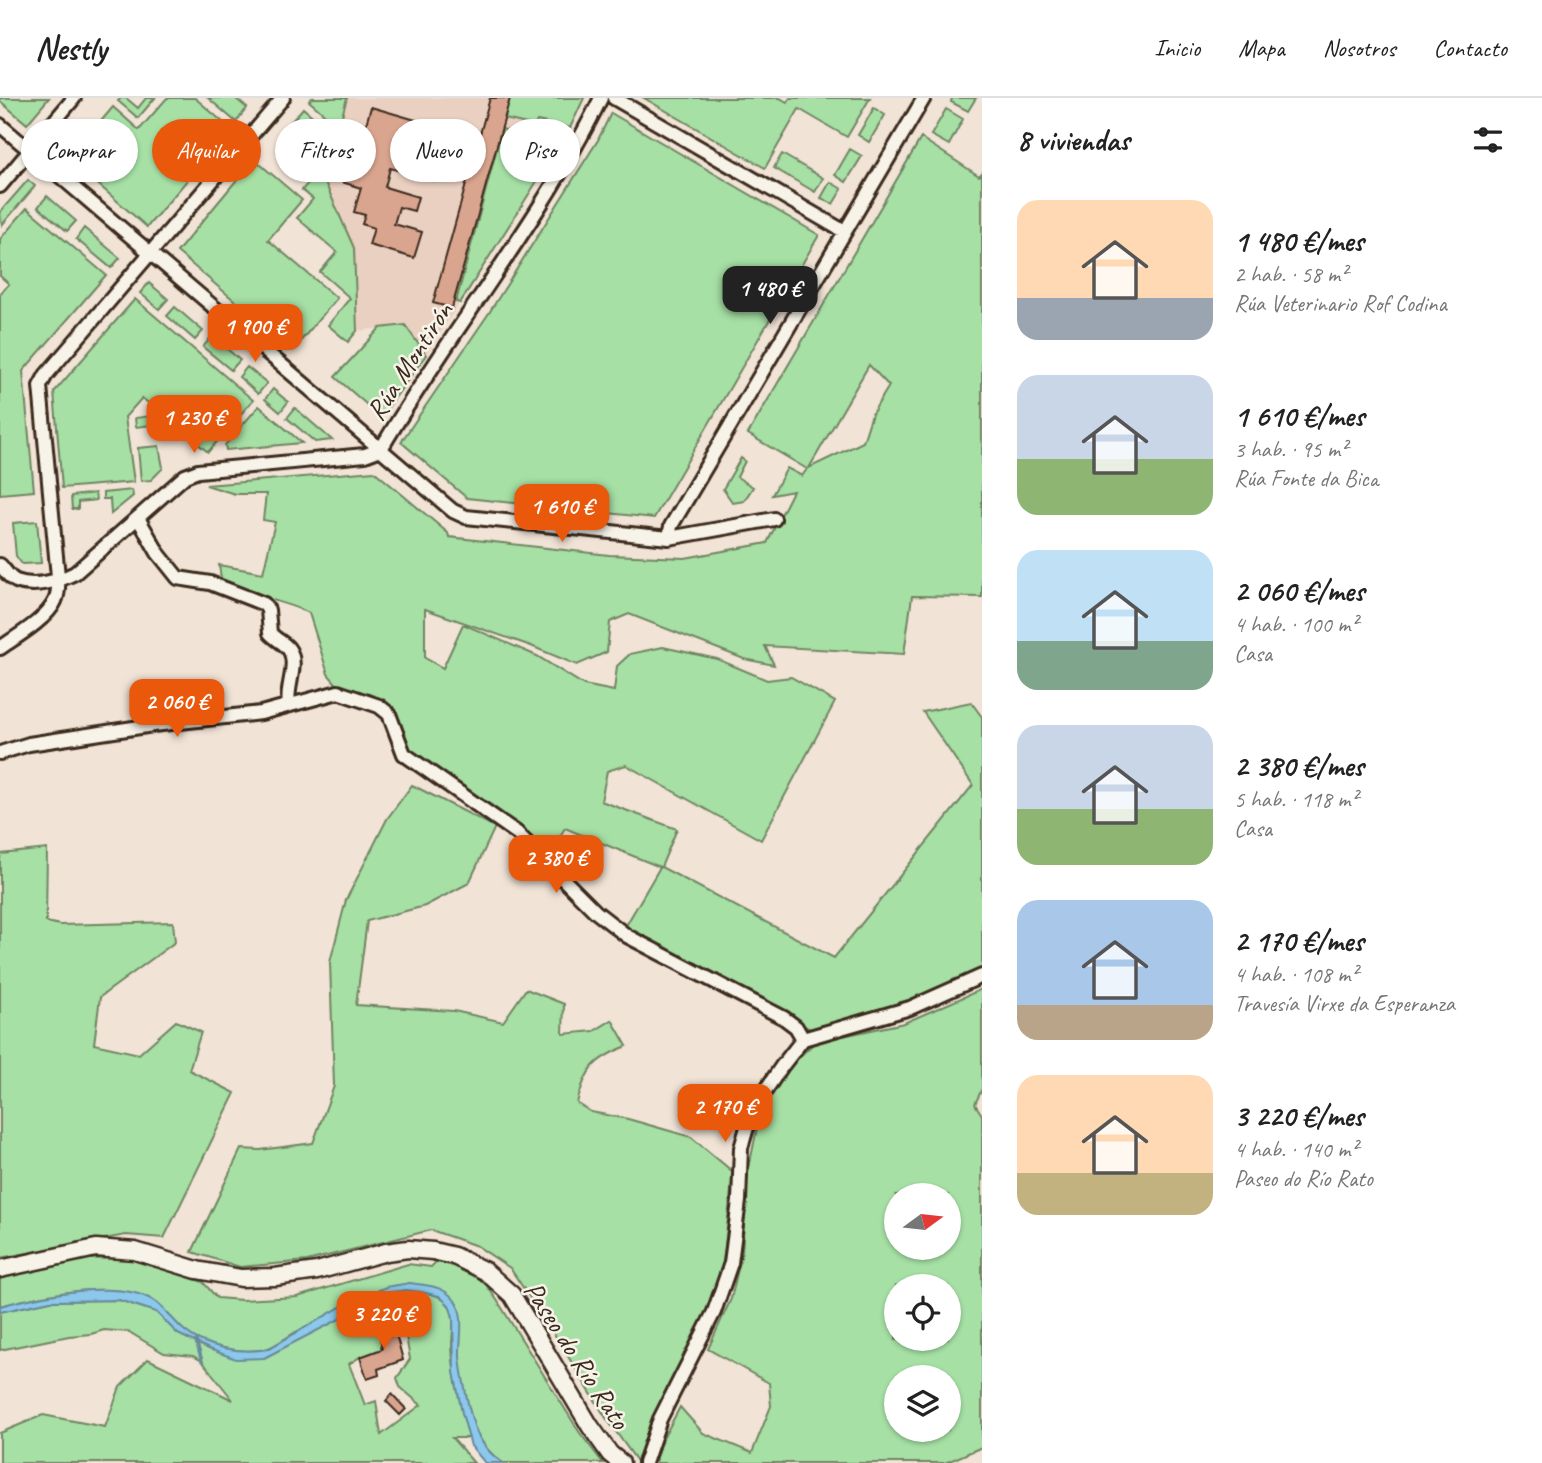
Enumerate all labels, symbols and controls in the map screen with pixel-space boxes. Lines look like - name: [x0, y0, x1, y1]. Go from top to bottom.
- text: Nestly: [35, 27, 106, 69]
- text: Inicio: [1154, 33, 1200, 63]
- text: Mapa: [1238, 33, 1285, 63]
- text: Nosotros: [1323, 33, 1395, 63]
- text: Contacto: [1433, 33, 1507, 63]
- chip: Comprar: [21, 119, 138, 182]
- chip: Alquilar: [152, 119, 261, 182]
- chip: Filtros: [275, 119, 376, 182]
- chip: Nuevo: [390, 119, 486, 182]
- chip: Piso: [500, 119, 580, 182]
- text: 8 viviendas: [1017, 121, 1129, 159]
- icon: filters: [1469, 121, 1507, 159]
- text: 1 480 €/mes: [1234, 222, 1364, 260]
- icon: home: [1073, 228, 1157, 312]
- text: 2 hab. · 58 m²: [1234, 260, 1347, 289]
- pin: 1 480 €: [705, 266, 835, 326]
- text: 1 480 €: [739, 274, 801, 303]
- text: Rúa Veterinario Rof Codina: [1234, 289, 1447, 318]
- street label: Rúa Montirón: [358, 294, 461, 427]
- pin: 1 900 €: [190, 304, 320, 364]
- text: 1 900 €: [224, 312, 286, 341]
- pin: 1 230 €: [129, 396, 259, 455]
- text: 1 610 €/mes: [1234, 397, 1364, 435]
- text: 1 230 €: [163, 403, 225, 432]
- icon: home: [1073, 403, 1157, 487]
- text: 3 hab. · 95 m²: [1234, 435, 1347, 464]
- text: Rúa Fonte da Bica: [1234, 464, 1378, 493]
- pin: 1 610 €: [497, 484, 627, 544]
- text: 1 610 €: [530, 492, 594, 521]
- text: 2 060 €/mes: [1234, 572, 1364, 610]
- icon: home: [1073, 578, 1157, 662]
- text: 4 hab. · 100 m²: [1234, 610, 1358, 639]
- text: Casa: [1234, 639, 1272, 668]
- pin: 2 060 €: [112, 680, 242, 739]
- text: 2 060 €: [145, 687, 209, 716]
- text: 2 380 €/mes: [1234, 747, 1364, 785]
- icon: home: [1073, 753, 1157, 837]
- text: 5 hab. · 118 m²: [1234, 785, 1358, 814]
- text: Casa: [1234, 814, 1272, 843]
- pin: 2 380 €: [491, 836, 621, 895]
- text: 2 380 €: [525, 843, 587, 872]
- text: 2 170 €/mes: [1234, 922, 1363, 960]
- icon: home: [1073, 928, 1157, 1012]
- text: 4 hab. · 108 m²: [1234, 960, 1358, 989]
- text: Travesía Virxe da Esperanza: [1234, 989, 1455, 1018]
- pin: 2 170 €: [660, 1084, 790, 1144]
- text: 2 170 €: [694, 1092, 756, 1121]
- text: 3 220 €/mes: [1234, 1097, 1364, 1135]
- icon: home: [1073, 1103, 1157, 1187]
- text: 4 hab. · 140 m²: [1234, 1135, 1358, 1164]
- text: Paseo do Río Rato: [1234, 1164, 1373, 1193]
- north arrow: [884, 1183, 961, 1260]
- map controls: [884, 1183, 961, 1442]
- button: locate: [884, 1274, 961, 1351]
- street label: Paseo do Río Rato: [516, 1275, 639, 1437]
- pin: 3 220 €: [319, 1292, 449, 1351]
- text: 3 220 €: [353, 1299, 415, 1328]
- button: layers: [884, 1365, 961, 1442]

